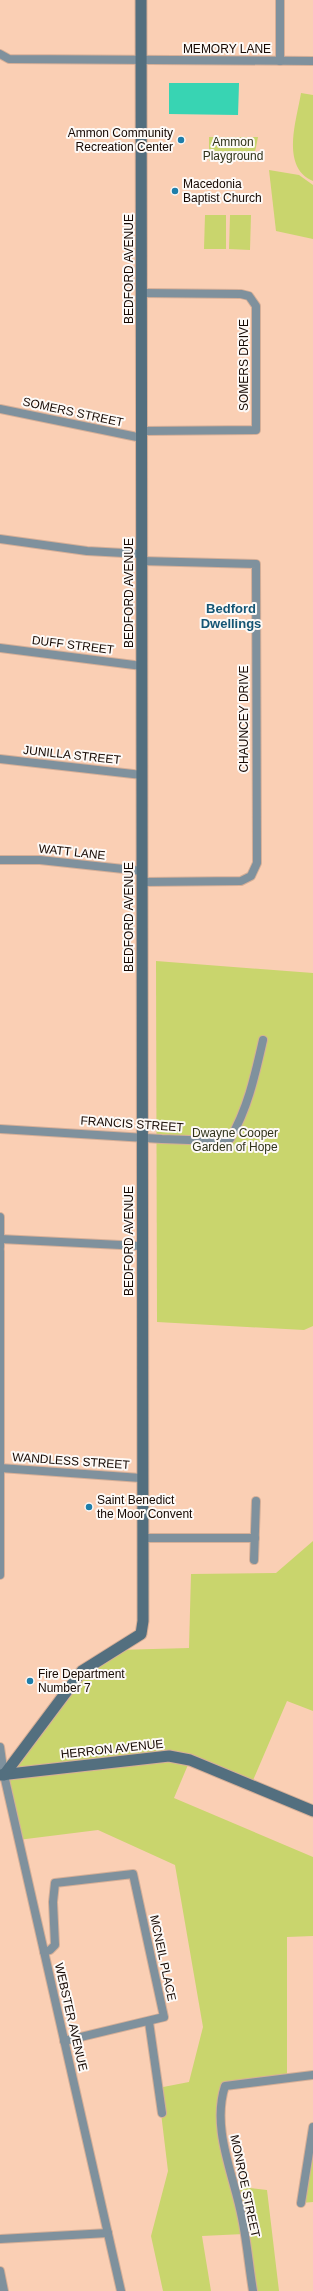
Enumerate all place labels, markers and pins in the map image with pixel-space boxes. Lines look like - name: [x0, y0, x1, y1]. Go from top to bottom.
- place label: Ammon Community Recreation Center: [68, 126, 173, 154]
- marker: Ammon Community Recreation Center: [176, 135, 186, 145]
- place label: Macedonia Baptist Church: [183, 177, 262, 205]
- marker: Macedonia Baptist Church: [170, 186, 180, 196]
- place label: Saint Benedict the Moor Convent: [97, 1493, 193, 1521]
- marker: Saint Benedict the Moor Convent: [84, 1502, 94, 1512]
- place label: Fire Department Number 7: [38, 1667, 125, 1695]
- marker: Fire Department Number 7: [25, 1676, 35, 1686]

